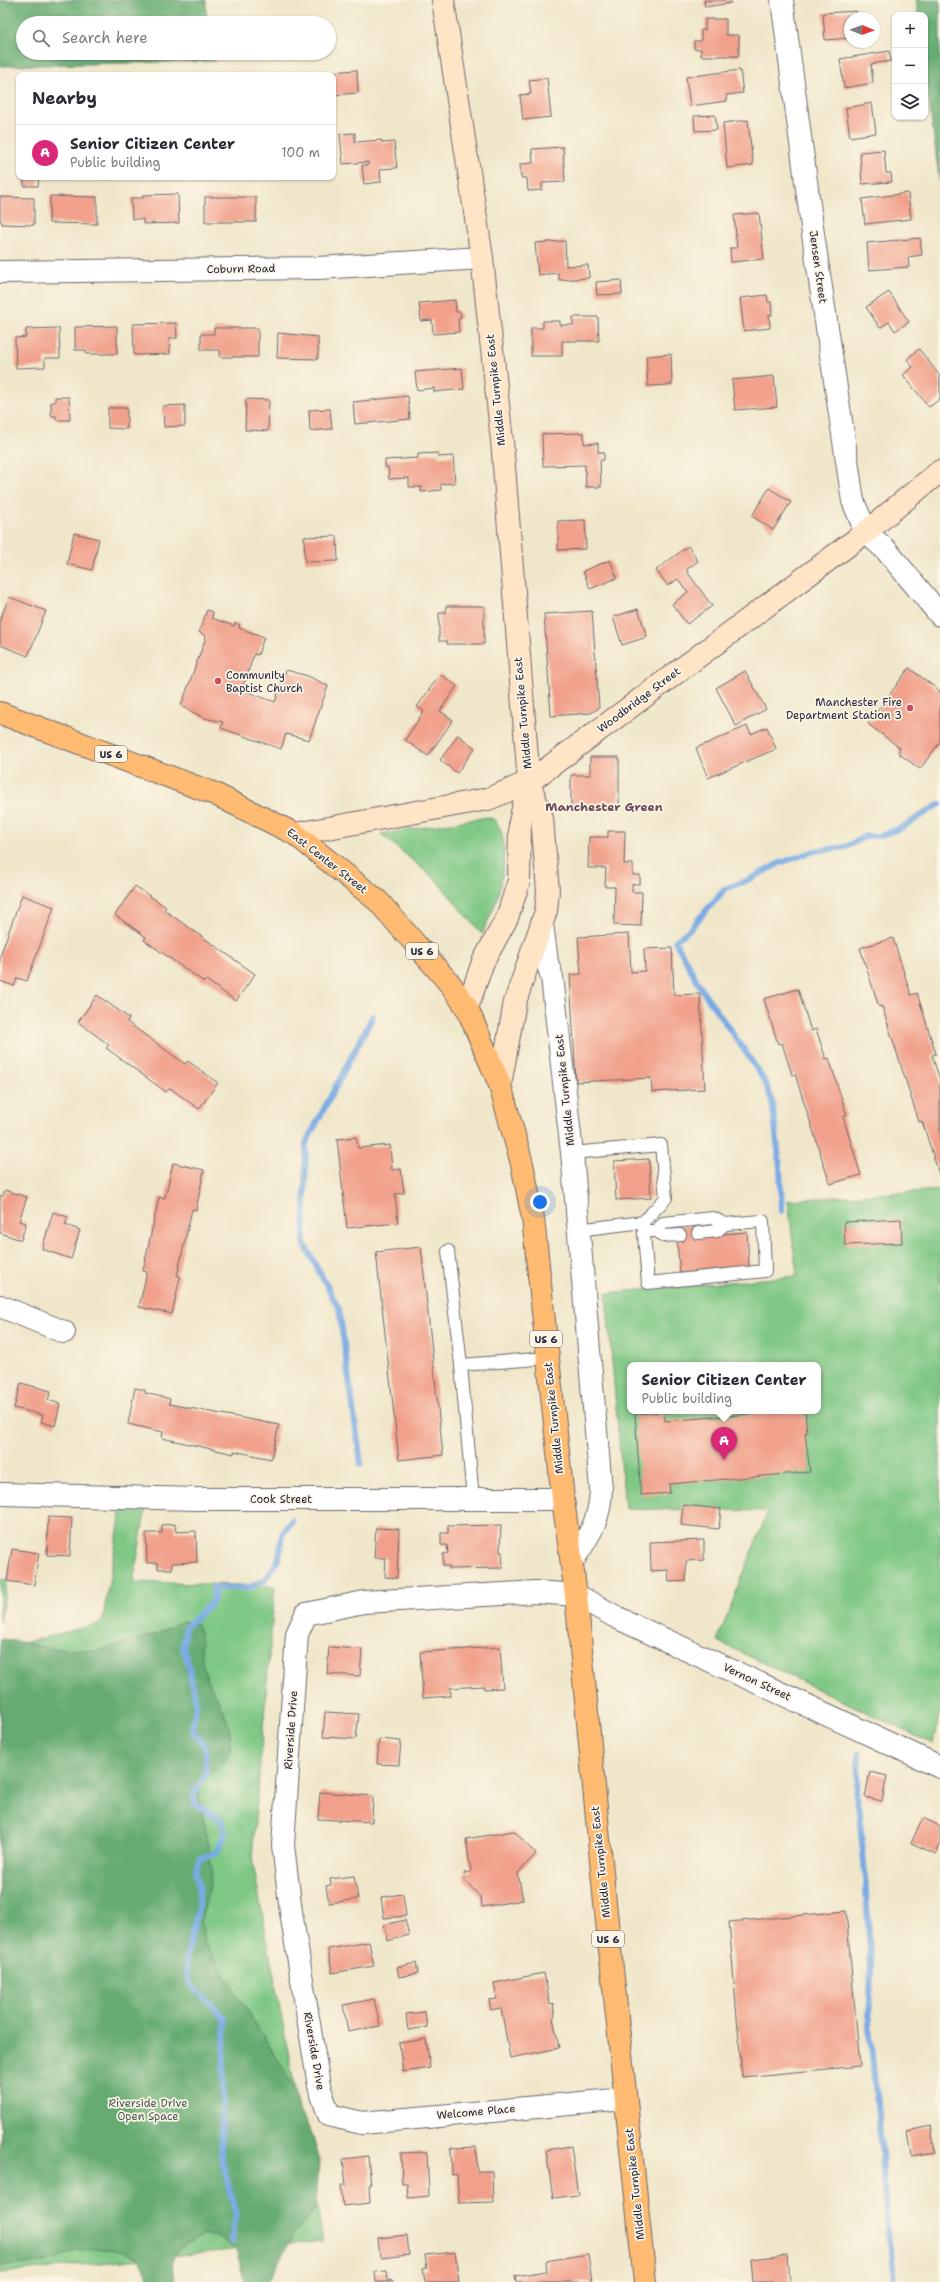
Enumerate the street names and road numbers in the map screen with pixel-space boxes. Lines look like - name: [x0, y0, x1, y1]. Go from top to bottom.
- street label: Jensen Street: [805, 230, 831, 305]
- street label: Coburn Road: [206, 261, 276, 277]
- street label: Middle Turnpike East: [483, 333, 509, 447]
- street label: Middle Turnpike East: [511, 656, 535, 770]
- street label: Woodbridge Street: [594, 664, 684, 736]
- road number: US 6: [95, 746, 127, 762]
- street label: East Center Street: [284, 825, 371, 897]
- road number: US 6: [406, 943, 438, 959]
- street label: Middle Turnpike East: [552, 1033, 578, 1147]
- road number: US 6: [530, 1331, 562, 1347]
- street label: Middle Turnpike East: [541, 1361, 567, 1475]
- street label: Cook Street: [250, 1492, 312, 1507]
- street label: Vernon Street: [721, 1660, 794, 1704]
- street label: Riverside Drive: [281, 1690, 301, 1770]
- street label: Middle Turnpike East: [588, 1805, 614, 1919]
- road number: US 6: [592, 1931, 624, 1947]
- street label: Riverside Drive: [300, 2011, 328, 2091]
- street label: Welcome Place: [436, 2101, 516, 2123]
- street label: Middle Turnpike East: [622, 2127, 648, 2241]

